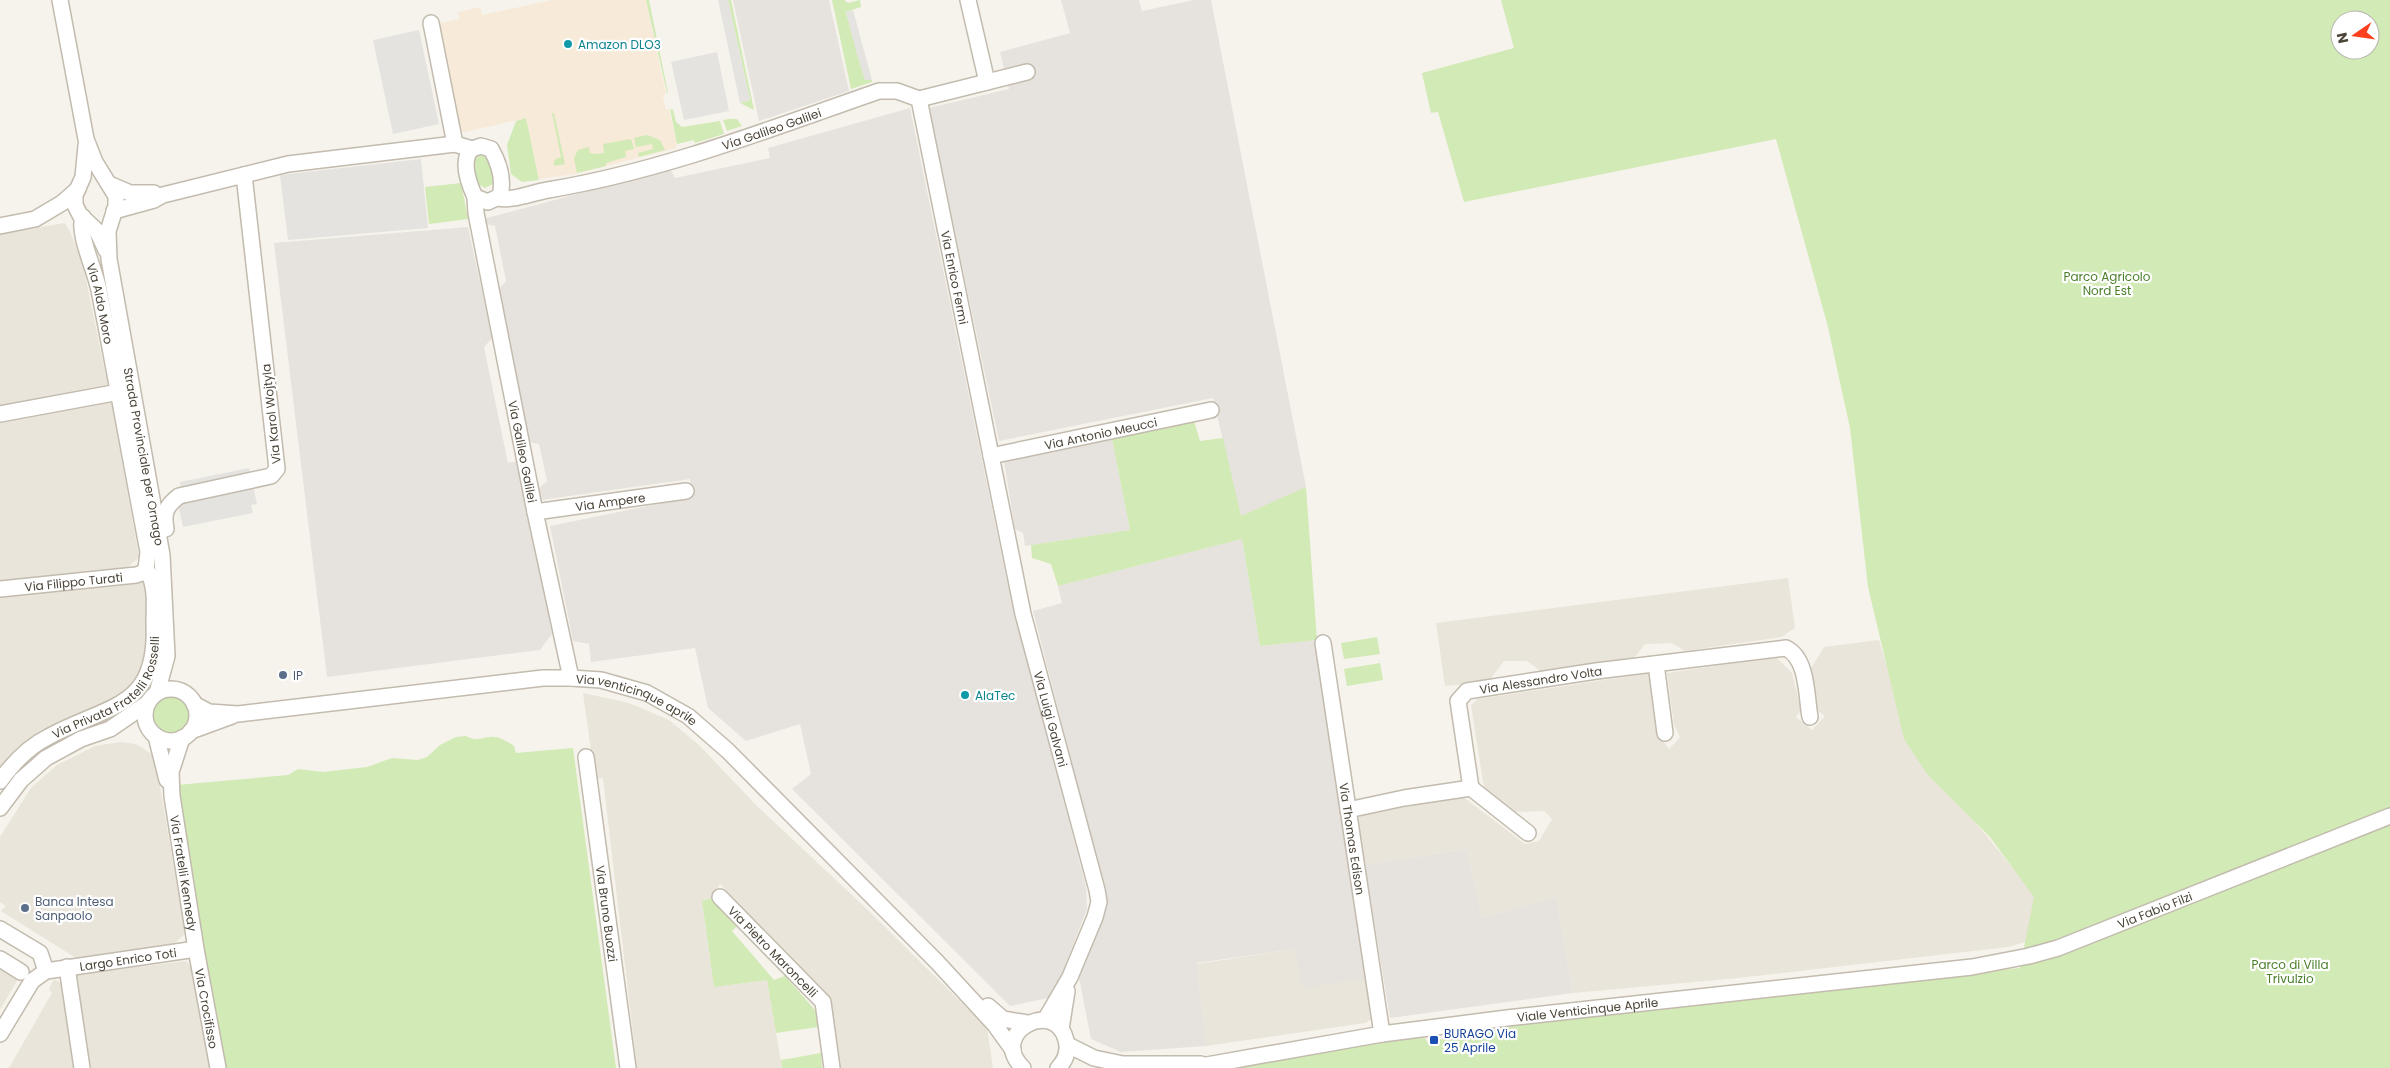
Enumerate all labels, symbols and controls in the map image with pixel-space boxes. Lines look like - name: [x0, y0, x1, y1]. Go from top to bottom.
- north arrow: [2330, 10, 2380, 60]
- text: N: [2331, 31, 2353, 45]
- place label: Amazon DLO3: [578, 36, 661, 53]
- marker: Amazon DLO3: [562, 38, 574, 50]
- street label: Via Galileo Galilei: [720, 104, 823, 153]
- street label: Via Enrico Fermi: [937, 229, 973, 326]
- street label: Via Aldo Moro: [83, 261, 118, 346]
- park label: Parco Agricolo Nord Est: [2064, 268, 2151, 299]
- street label: Via Karol Wojtyla: [257, 363, 285, 465]
- street label: Strada Provinciale per Ornago: [120, 366, 169, 547]
- street label: Via Galileo Galilei: [505, 399, 541, 504]
- street label: Via Antonio Meucci: [1043, 413, 1159, 453]
- street label: Via Ampere: [574, 488, 646, 515]
- street label: Via Filippo Turati: [24, 568, 124, 595]
- street label: Via Privata Fratelli Rosselli: [49, 636, 163, 742]
- street label: Via Alessandro Volta: [1478, 662, 1603, 697]
- place label: IP: [293, 667, 303, 684]
- marker: IP: [277, 669, 289, 681]
- street label: Via Luigi Galvani: [1030, 669, 1072, 769]
- street label: Via venticinque aprile: [575, 670, 701, 729]
- place label: AlaTec: [975, 687, 1015, 704]
- marker: AlaTec: [959, 689, 971, 701]
- street label: Via Thomas Edison: [1336, 782, 1369, 896]
- street label: Via Fratelli Kennedy: [167, 814, 202, 933]
- street label: Via Bruno Buozzi: [592, 864, 622, 963]
- street label: Via Fabio Filzi: [2115, 887, 2195, 932]
- place label: Banca Intesa Sanpaolo: [35, 893, 114, 924]
- marker: Banca Intesa Sanpaolo: [19, 902, 31, 914]
- street label: Via Pietro Maroncelli: [725, 902, 822, 1001]
- street label: Largo Enrico Toti: [78, 943, 178, 974]
- park label: Parco di Villa Trivulzio: [2251, 956, 2329, 987]
- street label: Via Crocifisso: [191, 967, 223, 1050]
- street label: Viale Venticinque Aprile: [1516, 993, 1659, 1025]
- place label: BURAGO Via 25 Aprile: [1444, 1025, 1516, 1056]
- marker: BURAGO Via 25 Aprile: [1428, 1034, 1440, 1046]

